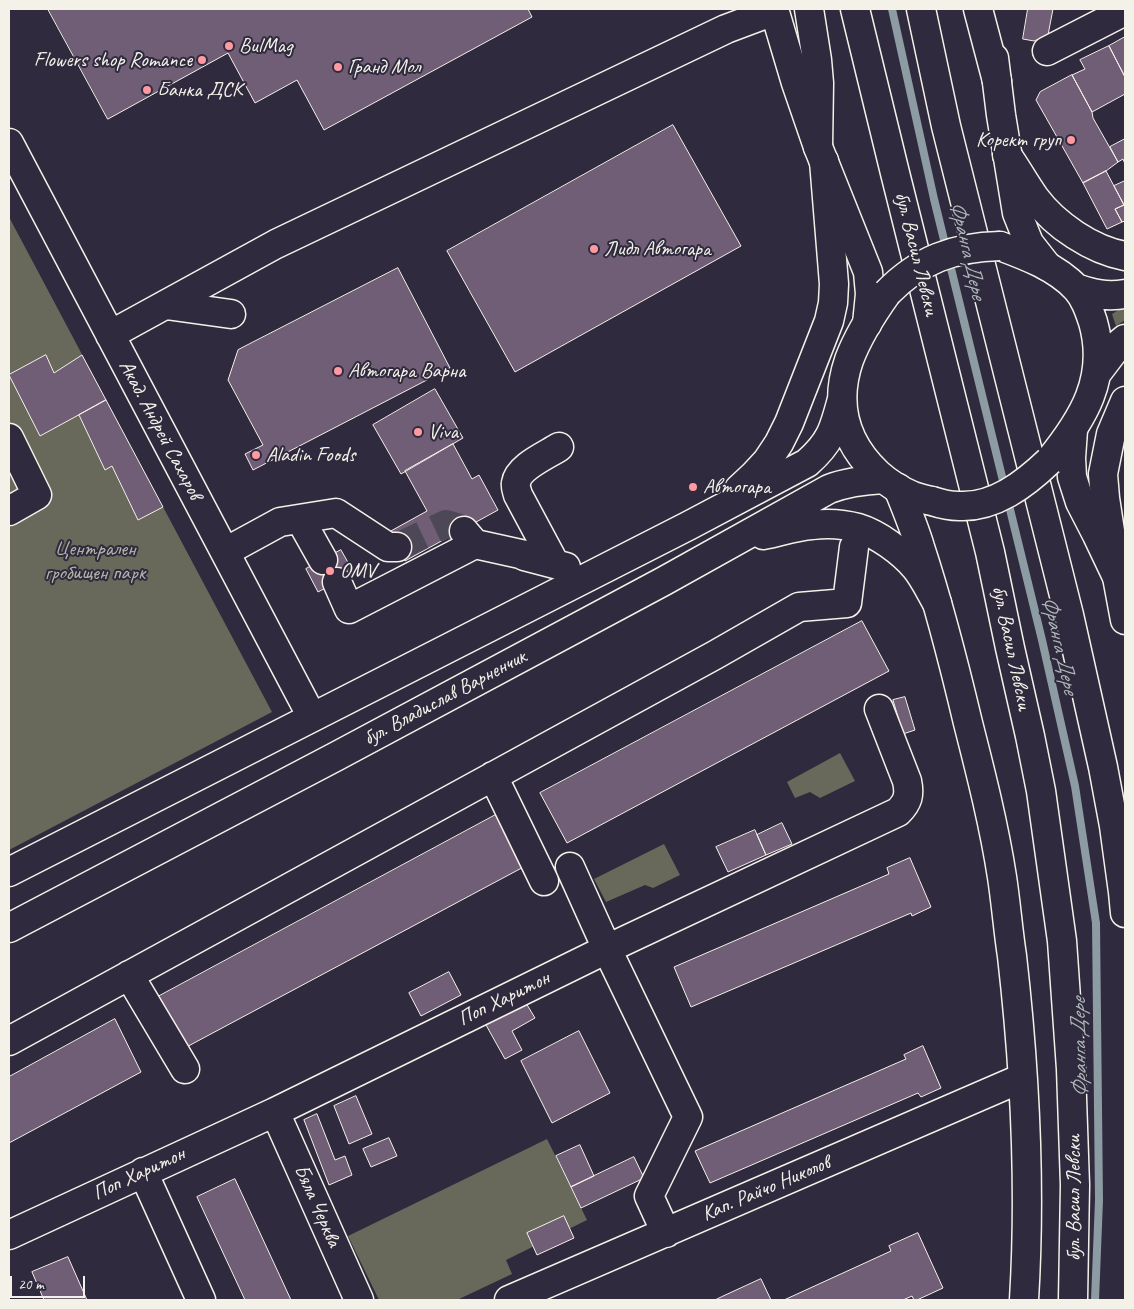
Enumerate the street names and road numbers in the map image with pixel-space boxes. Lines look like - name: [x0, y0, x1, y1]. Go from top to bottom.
- street label: бул. Васил Левски: [888, 189, 944, 319]
- street label: Акад. Андрей Сахаров: [113, 356, 207, 504]
- street label: бул. Васил Левски: [986, 583, 1036, 713]
- street label: бул. Владислав Варненчик: [359, 644, 531, 752]
- street label: Поп Харитон: [454, 966, 554, 1032]
- street label: бул. Васил Левски: [1061, 1135, 1087, 1261]
- street label: Поп Харитон: [89, 1142, 189, 1206]
- street label: Кап. Райчо Николов: [698, 1151, 834, 1227]
- street label: Бяла Черква: [288, 1161, 346, 1251]

